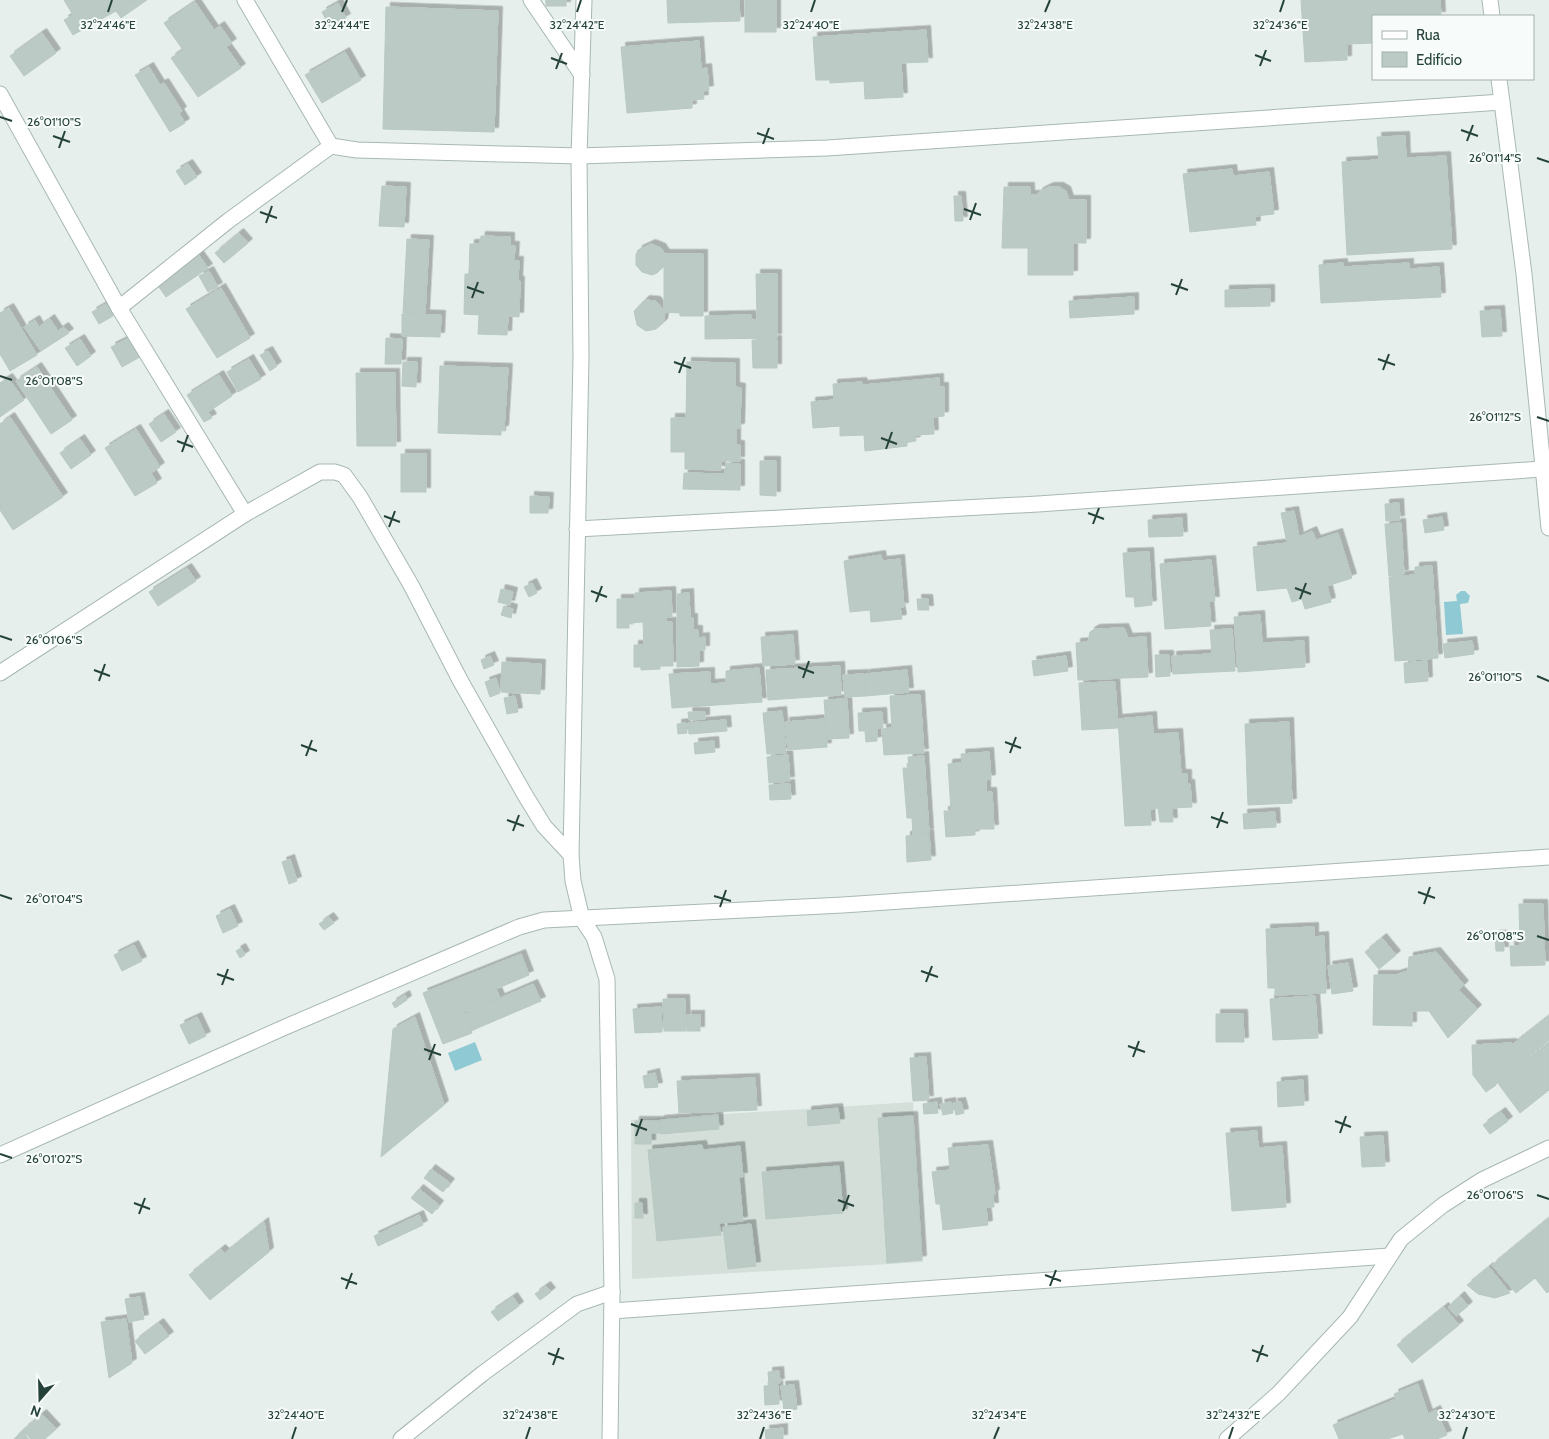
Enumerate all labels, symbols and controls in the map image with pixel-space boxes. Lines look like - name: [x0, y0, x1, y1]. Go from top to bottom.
- legend: [1372, 15, 1534, 80]
- text: 32°24'46"E: [80, 17, 136, 32]
- text: 32°24'44"E: [314, 17, 370, 32]
- text: 32°24'42"E: [550, 17, 605, 32]
- text: 32°24'40"E: [782, 17, 840, 32]
- text: 32°24'38"E: [1017, 17, 1073, 32]
- text: 32°24'36"E: [1252, 17, 1308, 32]
- text: Rua: [1416, 26, 1441, 44]
- text: Edifício: [1416, 51, 1462, 69]
- text: 26°01'10"S: [27, 114, 81, 129]
- text: 26°01'14"S: [1469, 150, 1521, 165]
- text: 26°01'08"S: [25, 373, 83, 388]
- text: 26°01'12"S: [1469, 409, 1521, 424]
- text: 26°01'06"S: [26, 632, 82, 647]
- text: 26°01'10"S: [1468, 669, 1522, 684]
- text: 26°01'04"S: [26, 891, 82, 906]
- text: 26°01'08"S: [1466, 928, 1524, 943]
- text: 26°01'02"S: [26, 1151, 82, 1166]
- text: 26°01'06"S: [1467, 1187, 1523, 1202]
- north arrow: [15, 1374, 65, 1424]
- text: N: [28, 1401, 43, 1421]
- text: 32°24'40"E: [267, 1407, 325, 1422]
- text: 32°24'38"E: [502, 1407, 558, 1422]
- text: 32°24'36"E: [736, 1407, 792, 1422]
- text: 32°24'34"E: [971, 1407, 1027, 1422]
- text: 32°24'32"E: [1206, 1407, 1261, 1422]
- text: 32°24'30"E: [1439, 1407, 1496, 1422]

